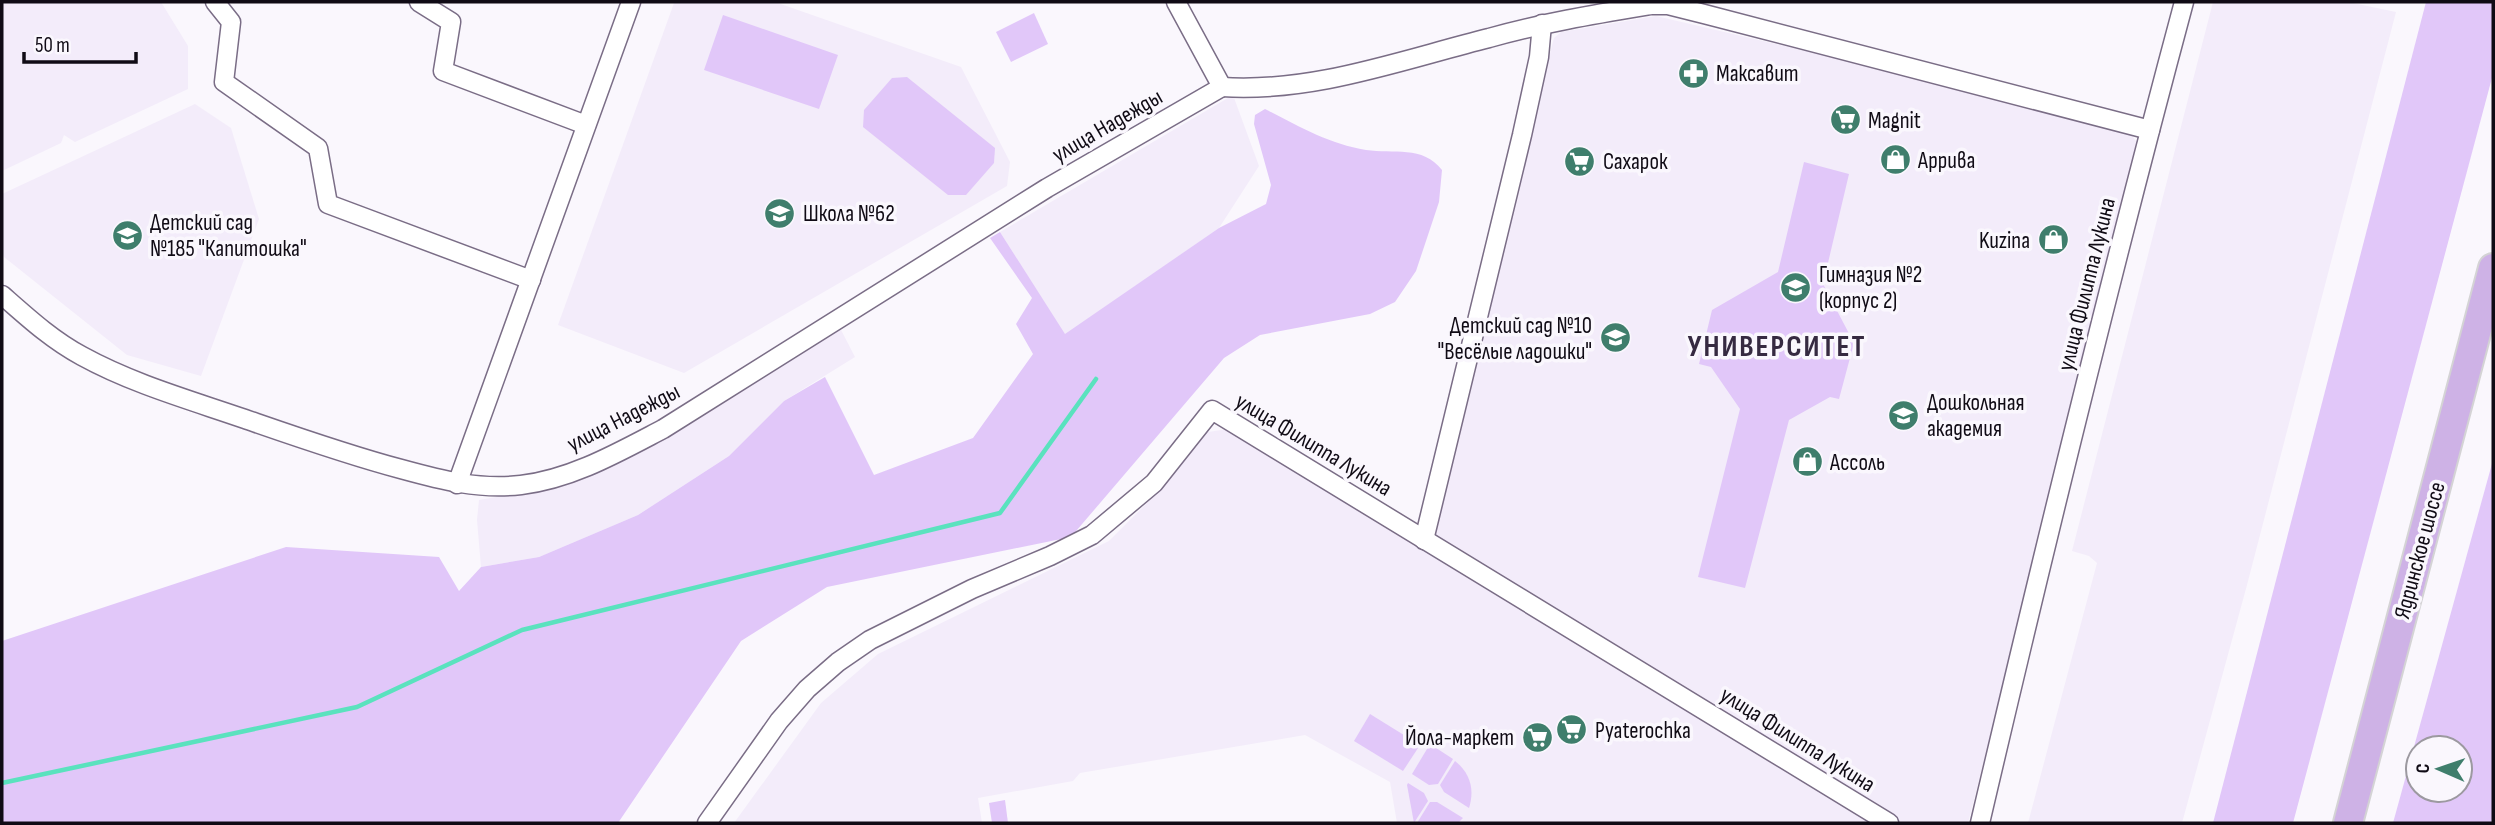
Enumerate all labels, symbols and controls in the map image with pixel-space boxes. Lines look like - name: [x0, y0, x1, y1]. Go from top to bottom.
- scale bar: [24, 21, 136, 65]
- text: 50 m: [35, 33, 70, 58]
- pharmacy icon: Максавит: [1676, 56, 1710, 90]
- place label: Максавит: [1716, 60, 1799, 88]
- street label: улица Надежды: [1047, 83, 1168, 169]
- supermarket icon: Magnit: [1828, 103, 1862, 137]
- place label: Magnit: [1868, 107, 1921, 135]
- shop icon: Аррива: [1878, 143, 1912, 177]
- supermarket icon: Сахарок: [1563, 144, 1597, 178]
- place label: Аррива: [1917, 147, 1975, 175]
- place label: Сахарок: [1603, 148, 1668, 176]
- street label: улица Филиппа Лукина: [2052, 195, 2122, 374]
- school or university icon: Школа №62: [763, 196, 797, 230]
- place label: Школа №62: [803, 200, 895, 228]
- place label: Детский сад №185 "Капитошка": [150, 209, 307, 263]
- school or university icon: Детский сад №185 "Капитошка": [110, 218, 144, 252]
- shop icon: Kuzina: [2036, 223, 2070, 257]
- place label: Kuzina: [1979, 227, 2030, 255]
- place label: Гимназия №2 (корпус 2): [1819, 261, 1922, 315]
- school or university icon: Гимназия №2 (корпус 2): [1779, 270, 1813, 304]
- place label: Детский сад №10 "Весёлые ладошки": [1438, 312, 1592, 366]
- school or university icon: Детский сад №10 "Весёлые ладошки": [1598, 321, 1632, 355]
- district label: УНИВЕРСИТЕТ: [1687, 329, 1867, 365]
- street label: улица Надежды: [562, 378, 685, 458]
- street label: улица Филиппа Лукина: [1230, 387, 1397, 503]
- place label: Дошкольная академия: [1927, 389, 2025, 443]
- school or university icon: Дошкольная академия: [1887, 398, 1921, 432]
- shop icon: Ассоль: [1790, 445, 1824, 479]
- place label: Ассоль: [1829, 449, 1885, 477]
- street label: Ядринское шоссе: [2388, 479, 2452, 622]
- street label: улица Филиппа Лукина: [1715, 681, 1880, 799]
- supermarket icon: Pyaterochka: [1555, 713, 1589, 747]
- place label: Pyaterochka: [1595, 717, 1691, 745]
- supermarket icon: Йола-маркет: [1520, 720, 1554, 754]
- place label: Йола-маркет: [1405, 724, 1514, 752]
- north arrow: [2404, 734, 2474, 804]
- text: С: [2412, 763, 2435, 774]

